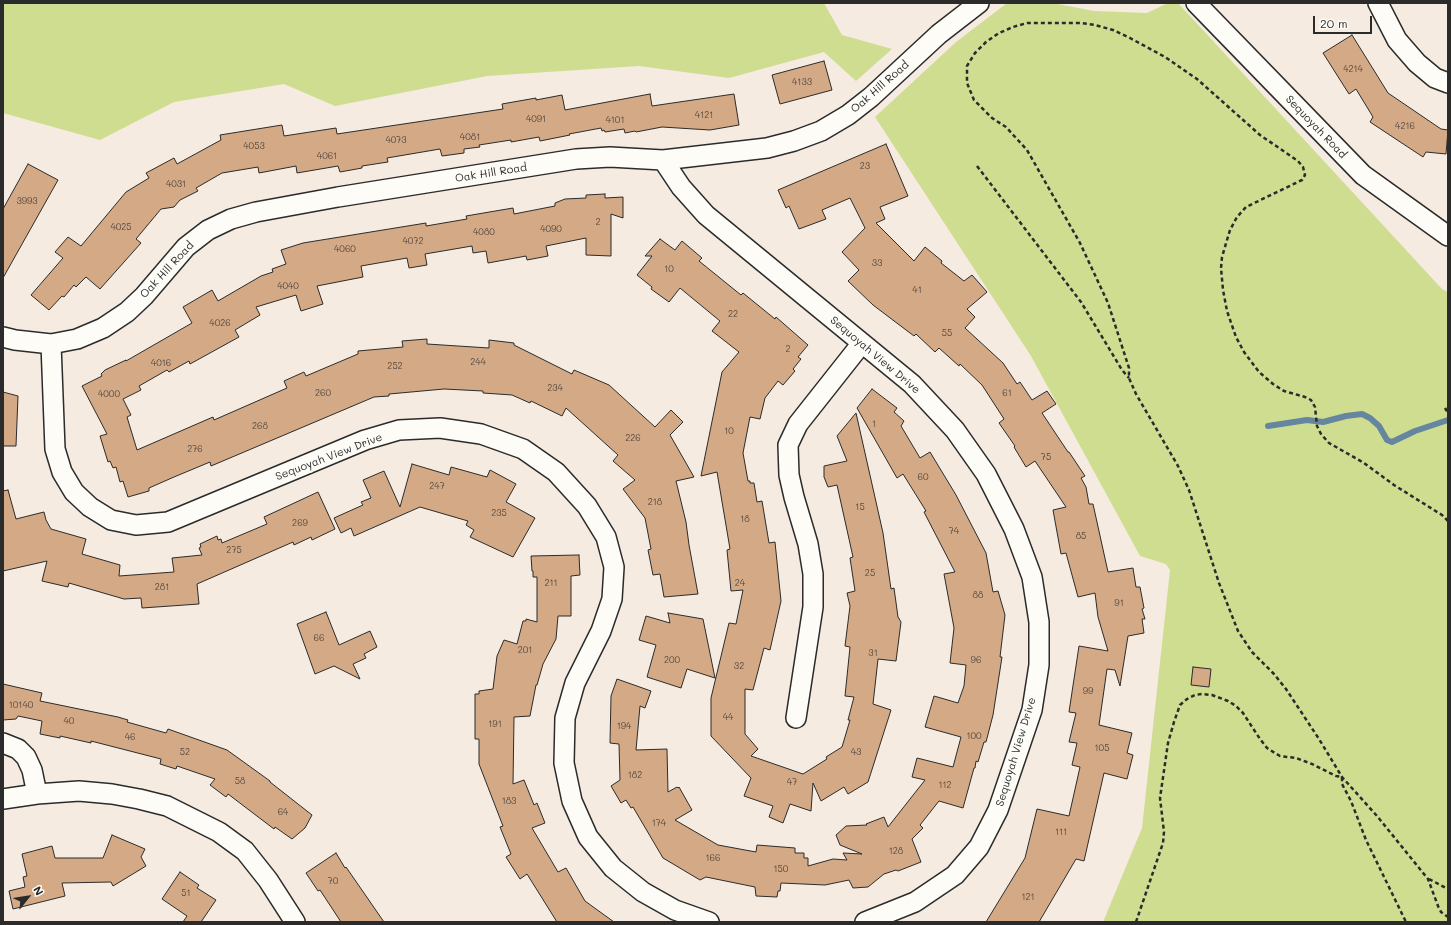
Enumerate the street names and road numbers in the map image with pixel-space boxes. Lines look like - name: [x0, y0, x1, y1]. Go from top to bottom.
- street label: Oak Hill Road: [848, 58, 912, 116]
- street label: Sequoyah Road: [1283, 93, 1349, 161]
- street label: Oak Hill Road: [454, 161, 528, 185]
- street label: Oak Hill Road: [137, 239, 197, 301]
- street label: Sequoyah View Drive: [827, 314, 923, 396]
- street label: Sequoyah View Drive: [274, 431, 384, 483]
- street label: Sequoyah View Drive: [993, 696, 1039, 808]

